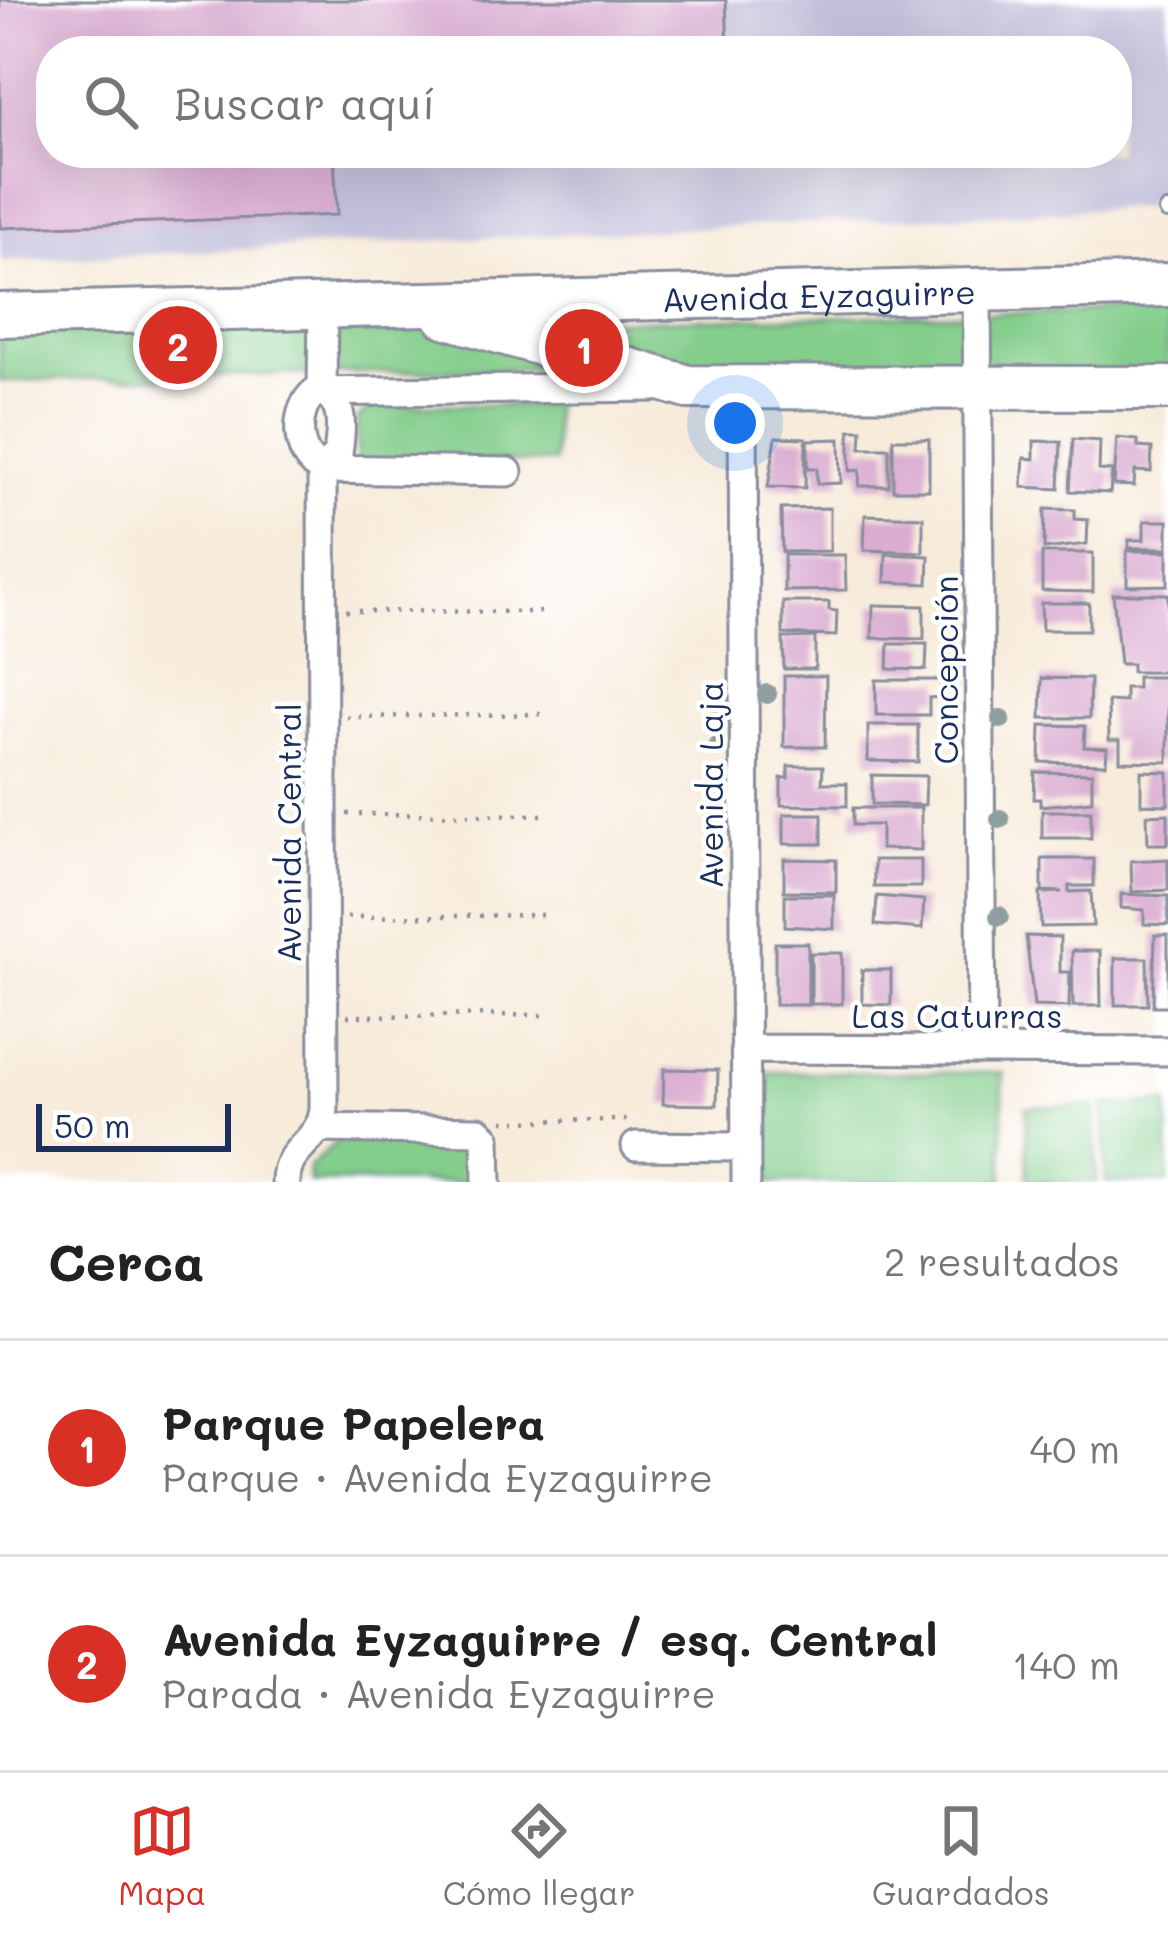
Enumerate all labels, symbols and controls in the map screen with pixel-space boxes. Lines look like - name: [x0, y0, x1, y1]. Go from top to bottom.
- search box: [36, 36, 1132, 168]
- icon: search: [78, 69, 144, 135]
- text: Buscar aquí: [174, 73, 436, 131]
- street label: Avenida Eyzaguirre: [661, 268, 976, 319]
- pin: 2: [139, 300, 217, 390]
- pin: 1: [545, 303, 623, 393]
- your location: [705, 393, 765, 453]
- street label: Concepción: [923, 576, 966, 764]
- street label: Avenida Laja: [688, 681, 731, 889]
- street label: Avenida Central: [266, 703, 309, 963]
- street label: Las Caturras: [852, 993, 1062, 1036]
- scale bar: [36, 1098, 231, 1151]
- text: 50 m: [54, 1103, 130, 1146]
- text: Cerca: [48, 1227, 205, 1294]
- text: 2 resultados: [884, 1235, 1120, 1286]
- text: Parque Papelera: [162, 1393, 545, 1451]
- text: 1: [78, 1422, 96, 1473]
- text: 40 m: [1029, 1422, 1120, 1473]
- text: Parque · Avenida Eyzaguirre: [162, 1451, 713, 1502]
- text: Avenida Eyzaguirre / esq. Central: [162, 1609, 938, 1667]
- text: 2: [76, 1638, 98, 1689]
- text: 140 m: [1012, 1638, 1120, 1689]
- text: Parada · Avenida Eyzaguirre: [162, 1667, 716, 1718]
- tab: Mapa: [118, 1798, 206, 1913]
- tab: Cómo llegar: [443, 1798, 635, 1913]
- tab: Guardados: [872, 1798, 1050, 1913]

